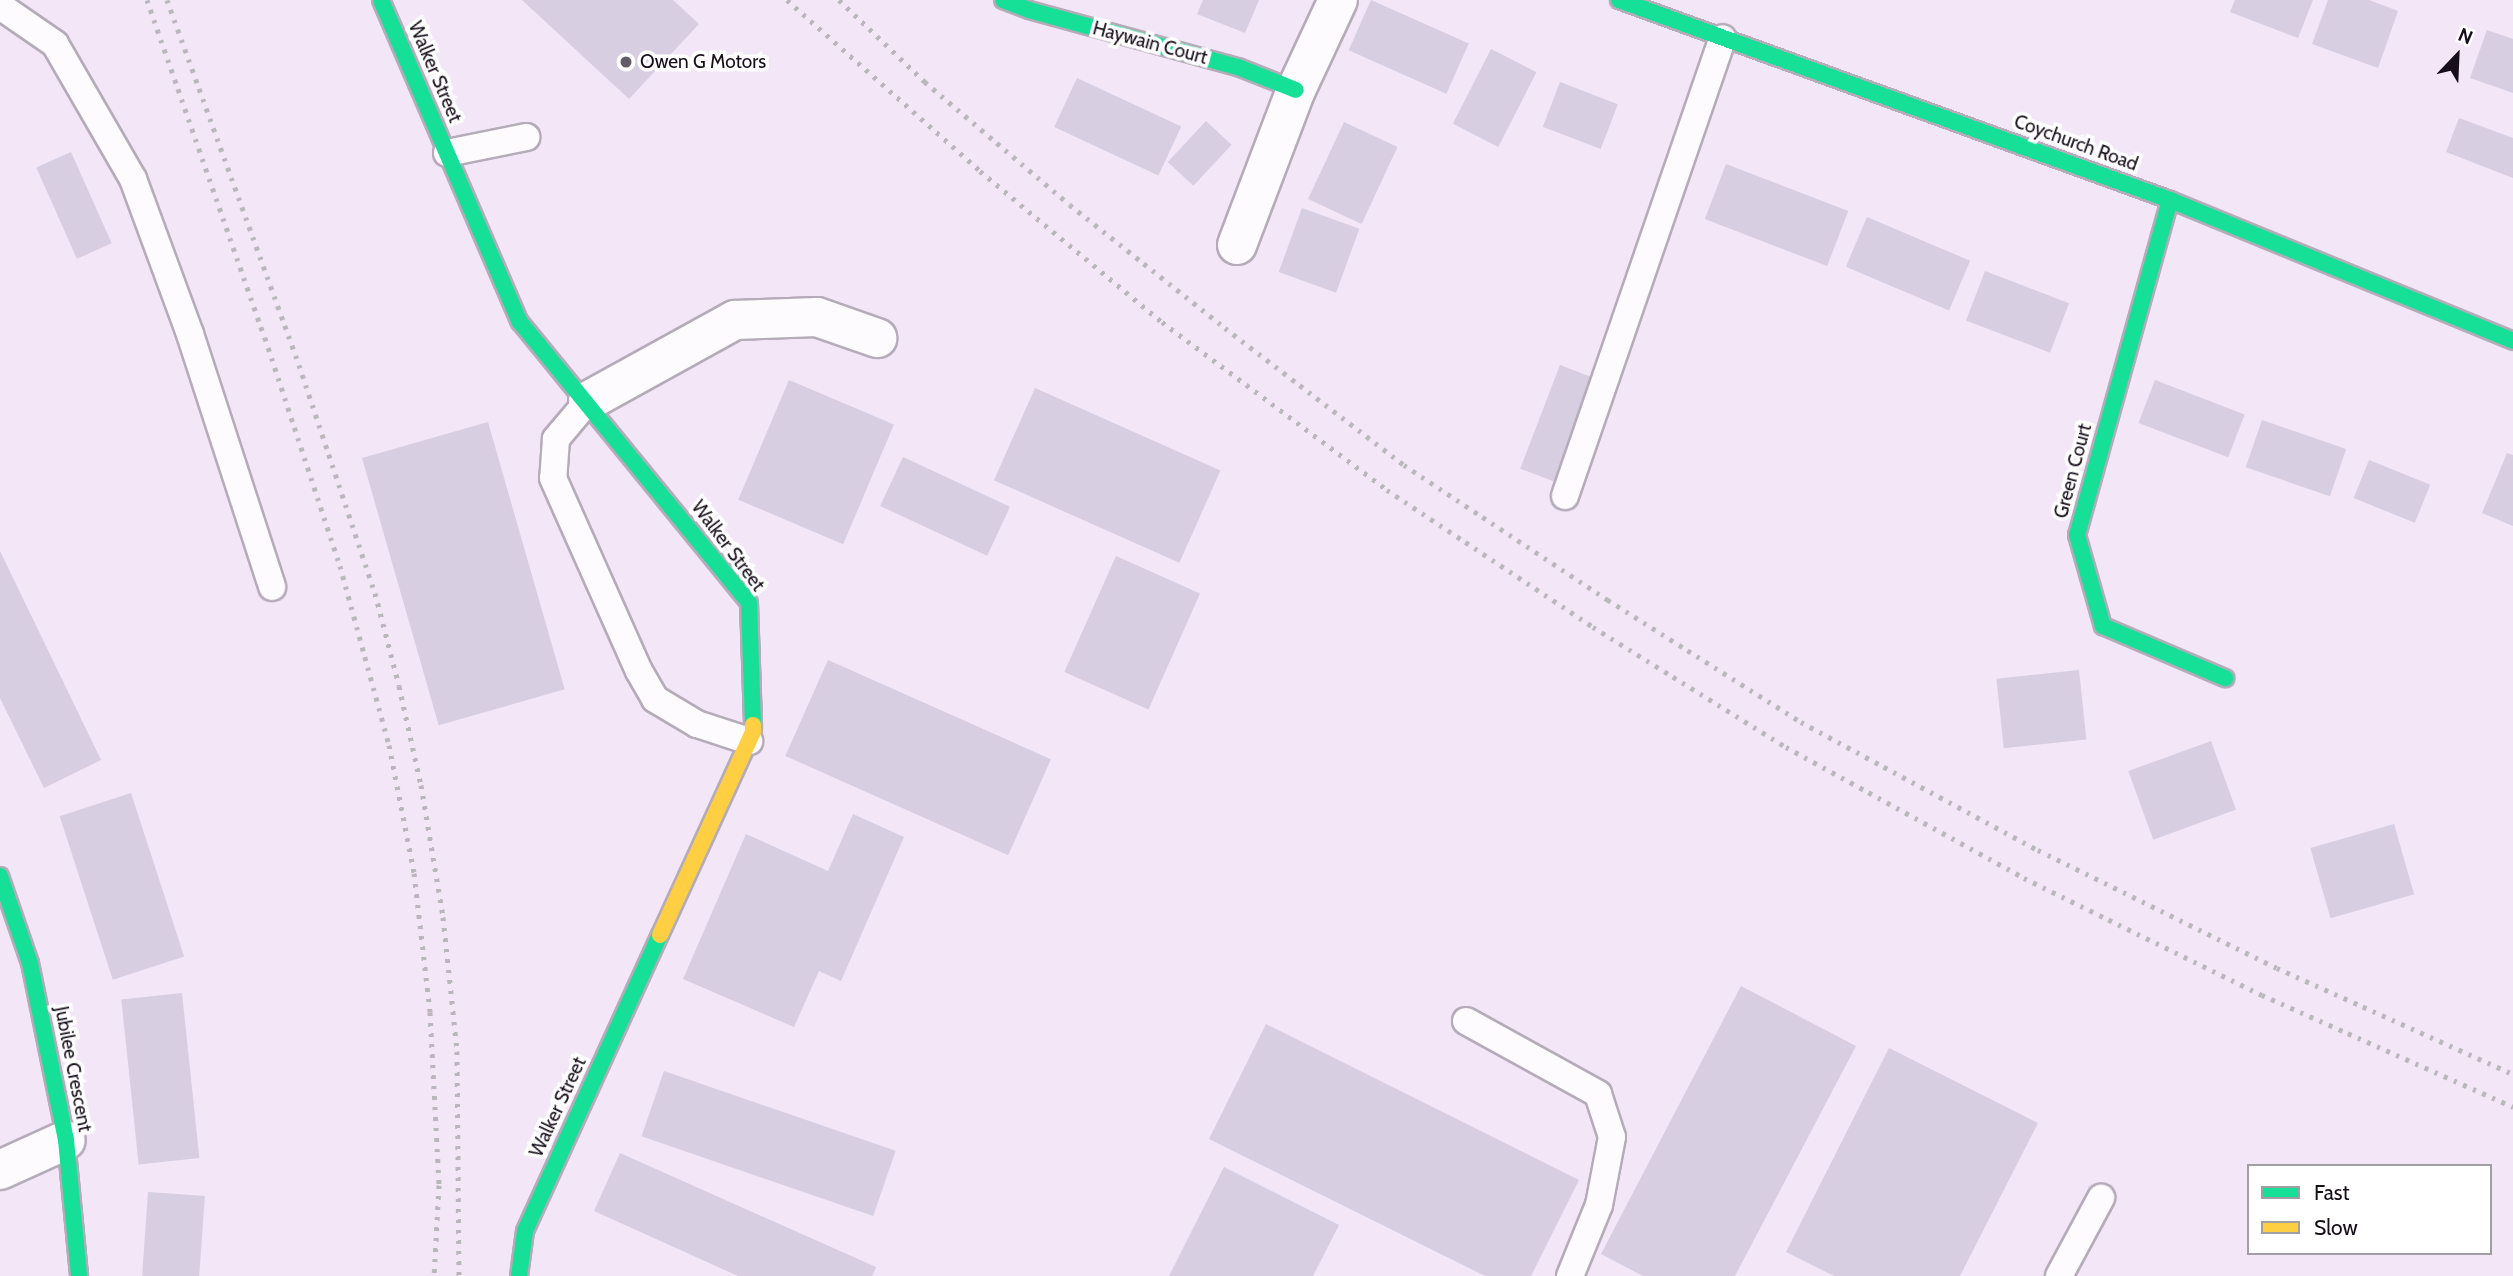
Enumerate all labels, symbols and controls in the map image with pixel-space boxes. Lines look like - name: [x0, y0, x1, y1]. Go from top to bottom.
- street label: Haywain Court: [1090, 17, 1210, 69]
- street label: Walker Street: [403, 18, 467, 126]
- north arrow: [2422, 21, 2492, 91]
- text: N: [2455, 23, 2476, 49]
- place label: Owen G Motors: [640, 51, 766, 73]
- marker: Owen G Motors: [618, 54, 634, 70]
- street label: Coychurch Road: [2011, 110, 2141, 176]
- street label: Green Court: [2049, 421, 2097, 521]
- street label: Walker Street: [686, 496, 770, 596]
- street label: Jubilee Crescent: [50, 1004, 96, 1134]
- street label: Walker Street: [525, 1053, 591, 1161]
- legend: [2247, 1164, 2492, 1255]
- text: Fast: [2314, 1180, 2350, 1205]
- text: Slow: [2314, 1215, 2358, 1240]

